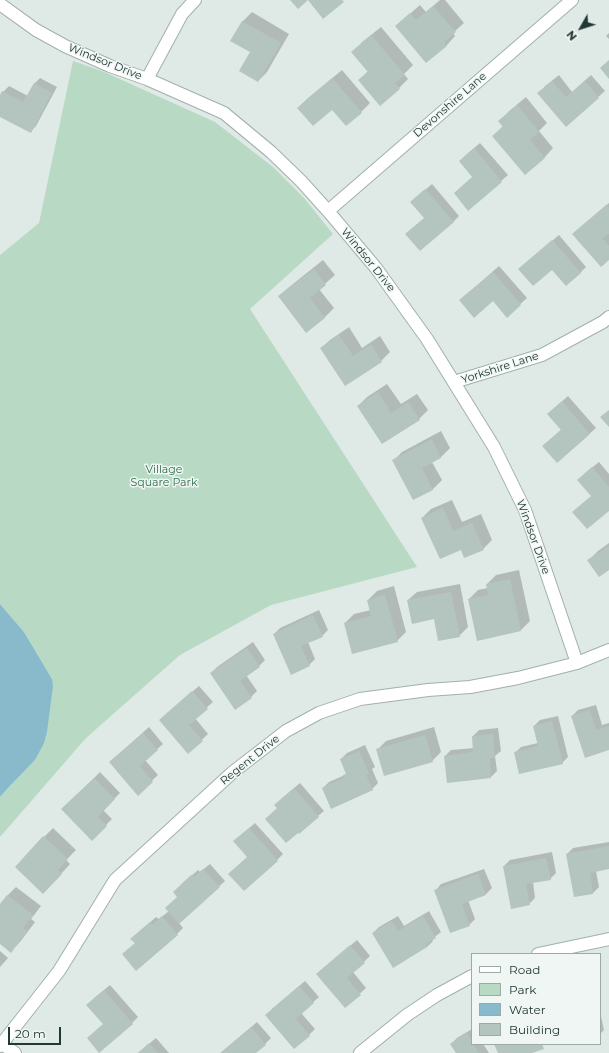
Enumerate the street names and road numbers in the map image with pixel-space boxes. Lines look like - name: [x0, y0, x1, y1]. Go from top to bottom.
- street label: Windsor Drive: [66, 41, 144, 83]
- street label: Devonshire Lane: [411, 70, 489, 140]
- street label: Windsor Drive: [338, 225, 398, 295]
- street label: Yorkshire Lane: [460, 349, 540, 387]
- street label: Windsor Drive: [513, 498, 553, 576]
- street label: Regent Drive: [218, 732, 282, 788]

